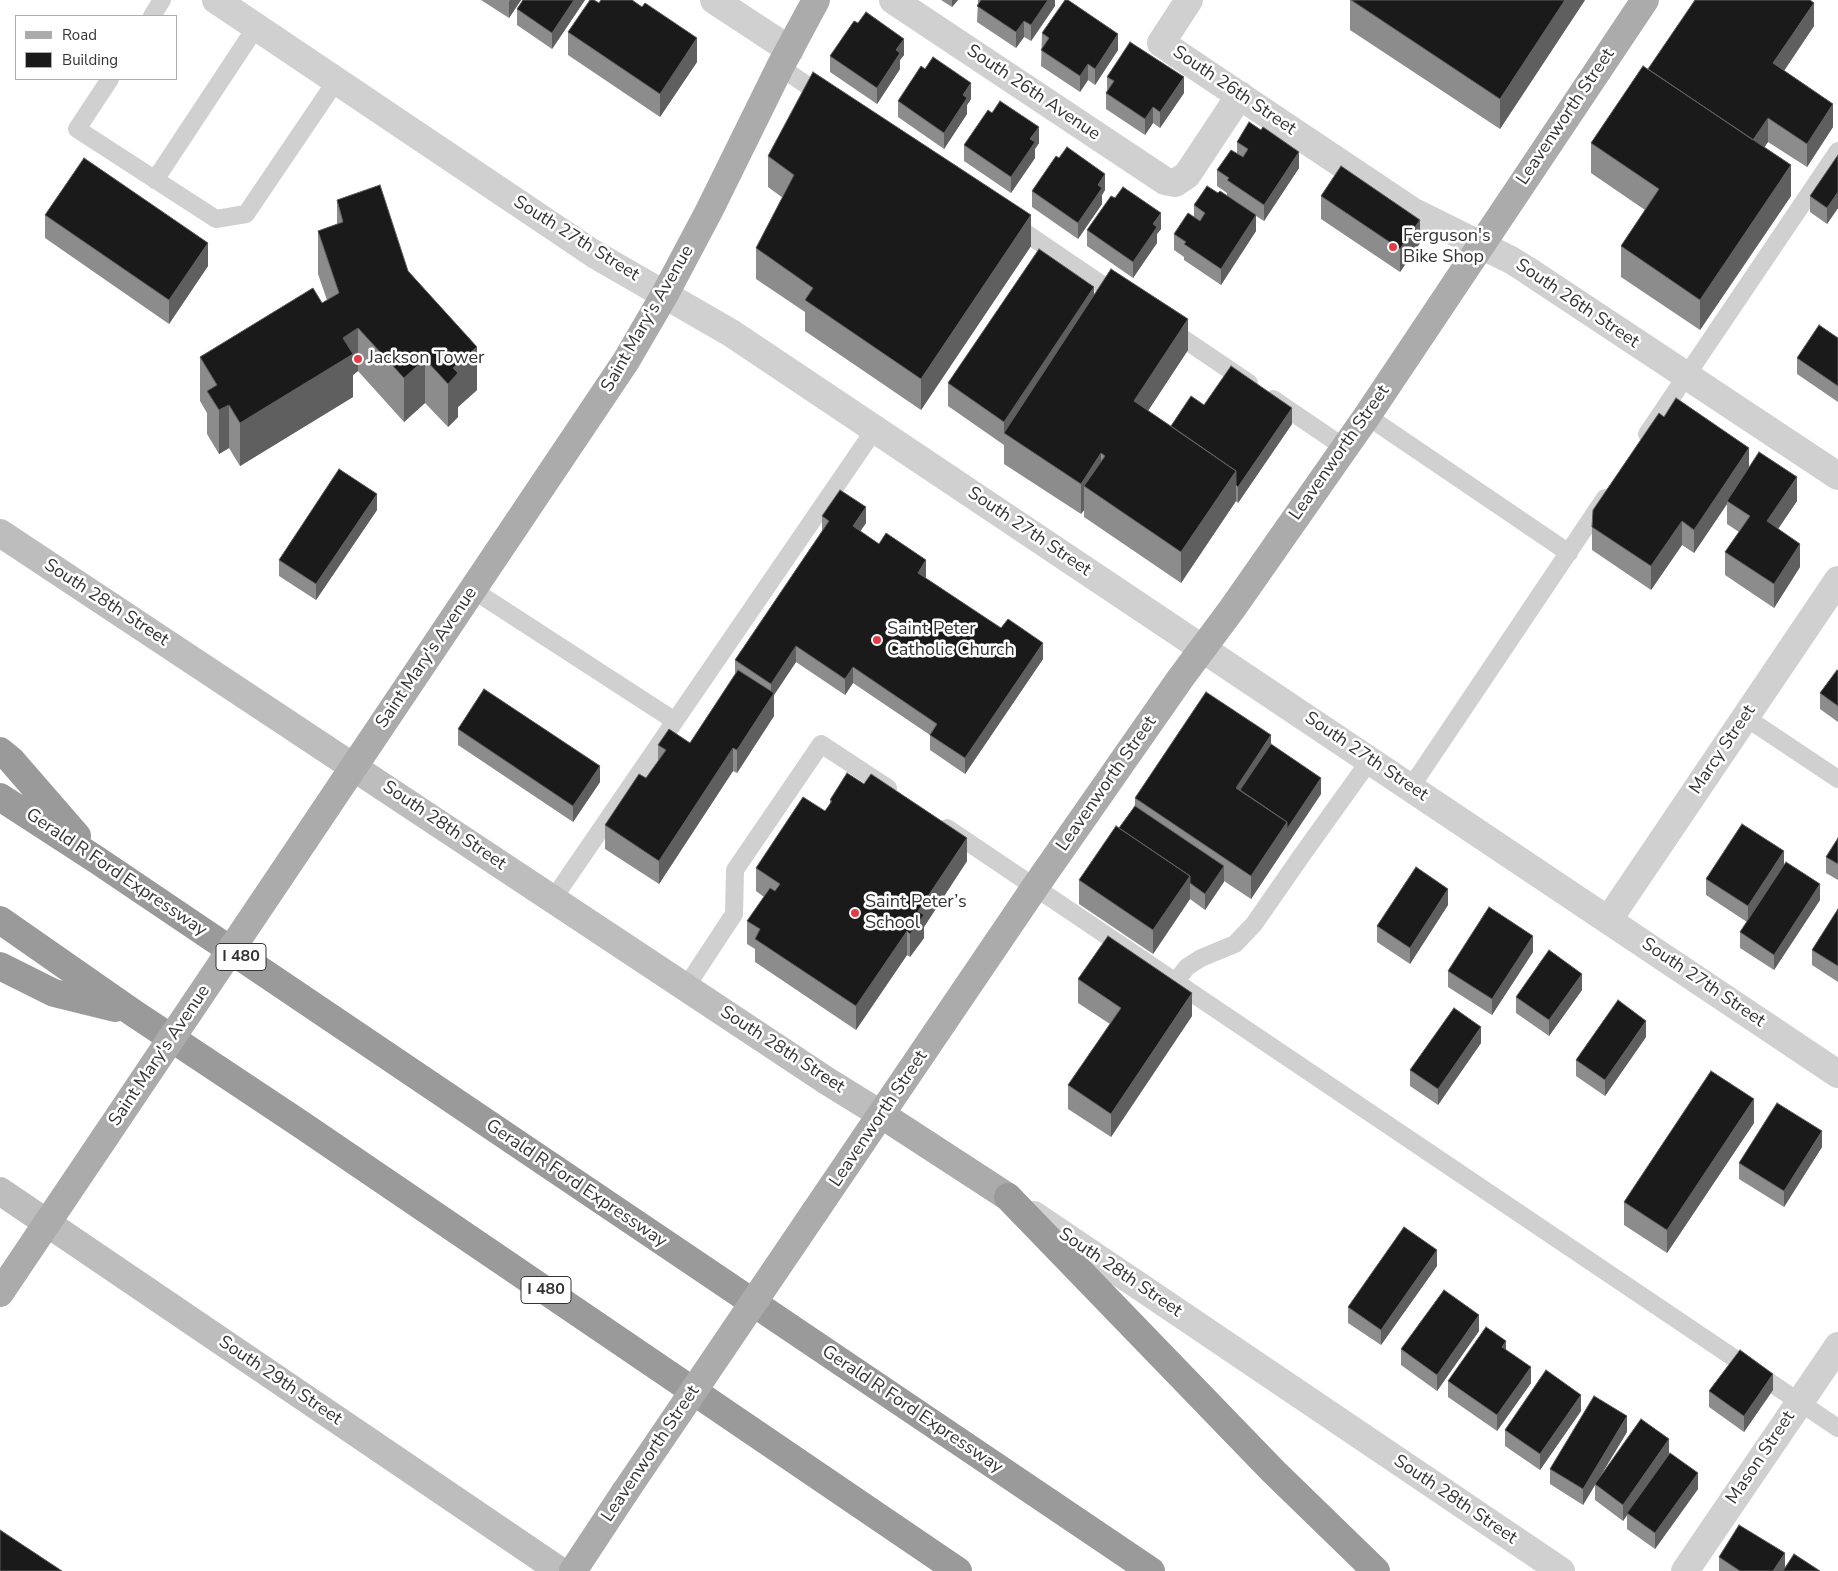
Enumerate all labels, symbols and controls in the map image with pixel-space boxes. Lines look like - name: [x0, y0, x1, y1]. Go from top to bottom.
- legend: [15, 15, 178, 80]
- text: Road: [62, 25, 97, 45]
- street label: South 26th Avenue: [962, 40, 1104, 146]
- street label: South 26th Street: [1168, 42, 1300, 140]
- street label: Leavenworth Street: [1512, 45, 1620, 189]
- text: Building: [62, 50, 118, 70]
- street label: South 27th Street: [509, 192, 643, 286]
- place label: Ferguson's Bike Shop: [1403, 226, 1491, 268]
- marker: Ferguson's Bike Shop: [1387, 241, 1399, 253]
- street label: Saint Mary's Avenue: [597, 242, 699, 396]
- street label: South 26th Street: [1511, 255, 1643, 353]
- place label: Jackson Tower: [368, 348, 484, 370]
- marker: Jackson Tower: [352, 353, 364, 365]
- street label: Leavenworth Street: [1285, 381, 1395, 525]
- street label: South 27th Street: [963, 483, 1095, 581]
- street label: South 28th Street: [40, 555, 172, 651]
- street label: Saint Mary's Avenue: [372, 583, 482, 733]
- place label: Saint Peter Catholic Church: [887, 619, 1015, 662]
- marker: Saint Peter Catholic Church: [871, 634, 883, 646]
- street label: Marcy Street: [1685, 701, 1761, 799]
- street label: South 27th Street: [1300, 708, 1432, 806]
- street label: Leavenworth Street: [1052, 712, 1162, 856]
- street label: South 28th Street: [378, 777, 510, 875]
- street label: Gerald R Ford Expressway: [21, 804, 211, 942]
- place label: Saint Peter’s School: [865, 892, 967, 934]
- marker: Saint Peter’s School: [849, 907, 861, 919]
- street label: South 27th Street: [1637, 934, 1769, 1032]
- road number: I 480: [216, 944, 266, 970]
- street label: Saint Mary's Avenue: [105, 981, 215, 1131]
- street label: South 28th Street: [716, 1002, 848, 1098]
- street label: Leavenworth Street: [825, 1047, 933, 1191]
- street label: Gerald R Ford Expressway: [481, 1115, 671, 1253]
- street label: South 28th Street: [1054, 1224, 1186, 1322]
- road number: I 480: [521, 1276, 571, 1304]
- street label: South 29th Street: [214, 1332, 346, 1430]
- street label: Gerald R Ford Expressway: [817, 1341, 1007, 1479]
- street label: Leavenworth Street: [597, 1382, 705, 1526]
- street label: Mason Street: [1722, 1407, 1800, 1509]
- street label: South 28th Street: [1389, 1451, 1521, 1549]

